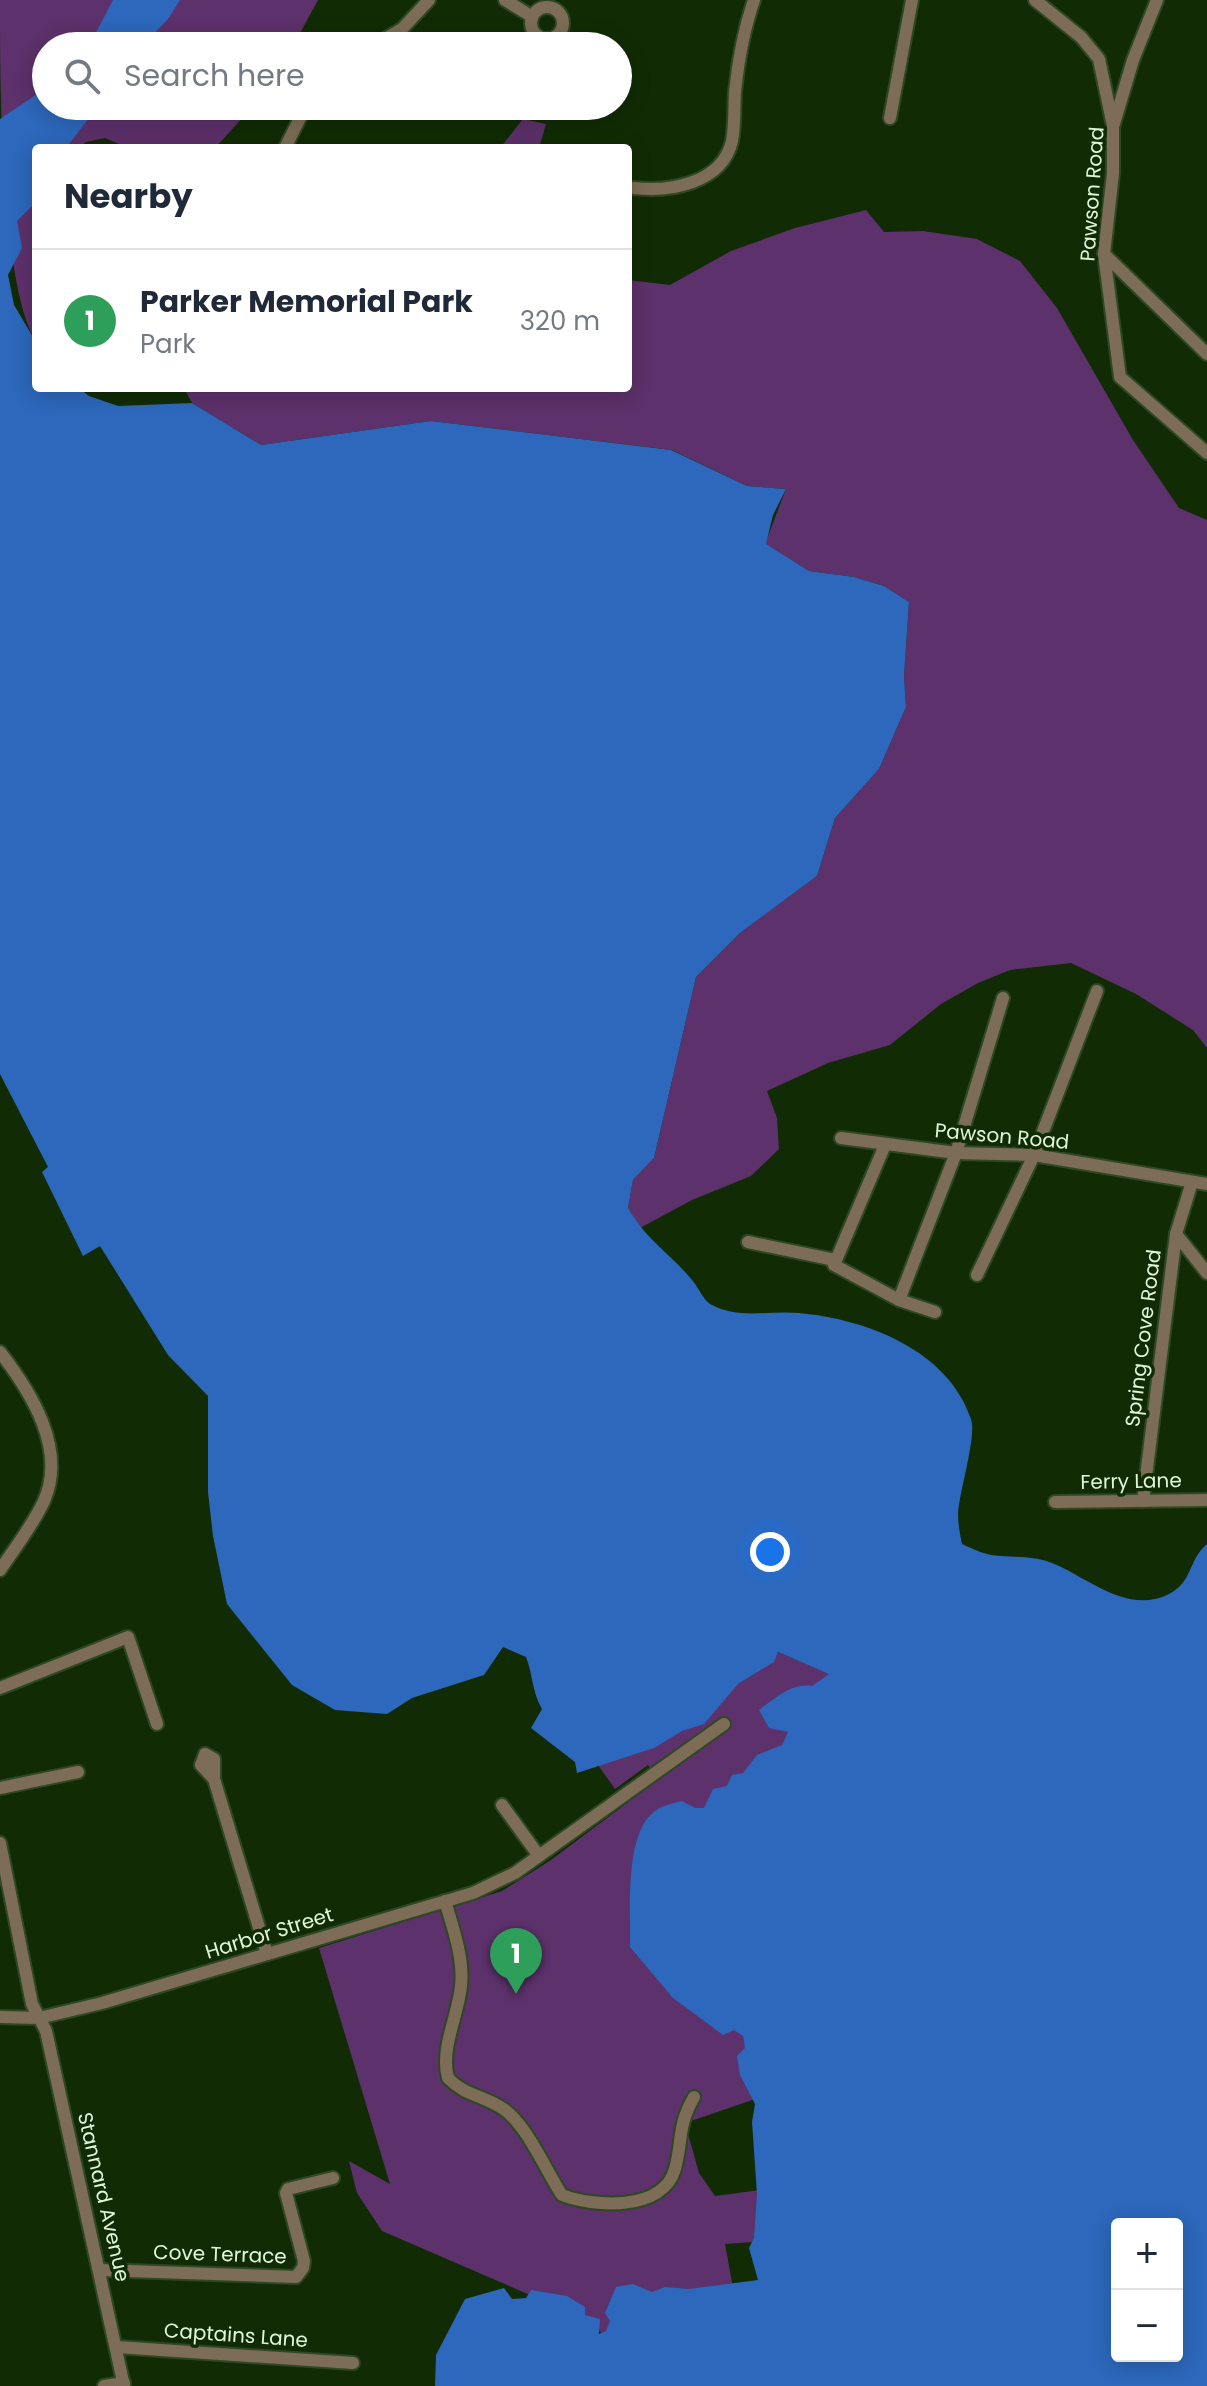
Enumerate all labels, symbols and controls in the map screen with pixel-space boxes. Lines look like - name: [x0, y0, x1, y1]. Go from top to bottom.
- search box: [32, 32, 632, 120]
- icon: search: [60, 54, 104, 98]
- text: Search here: [124, 54, 305, 97]
- street label: Pawson Road: [1073, 126, 1111, 262]
- text: Nearby: [64, 172, 193, 220]
- text: Parker Memorial Park: [140, 280, 473, 323]
- text: 1: [85, 303, 95, 339]
- text: 320 m: [520, 303, 600, 339]
- text: Park: [140, 326, 196, 362]
- street label: Pawson Road: [934, 1116, 1070, 1156]
- street label: Spring Cove Road: [1118, 1248, 1168, 1428]
- street label: Ferry Lane: [1080, 1466, 1182, 1496]
- your location: [750, 1532, 790, 1572]
- street label: Harbor Street: [202, 1900, 336, 1966]
- pin: 1: [490, 1928, 542, 1994]
- street label: Stannard Avenue: [71, 2110, 137, 2284]
- map controls: [1111, 2218, 1183, 2362]
- button: +: [1111, 2218, 1183, 2290]
- street label: Cove Terrace: [153, 2238, 287, 2270]
- button: −: [1111, 2290, 1183, 2362]
- street label: Captains Lane: [163, 2316, 309, 2354]

